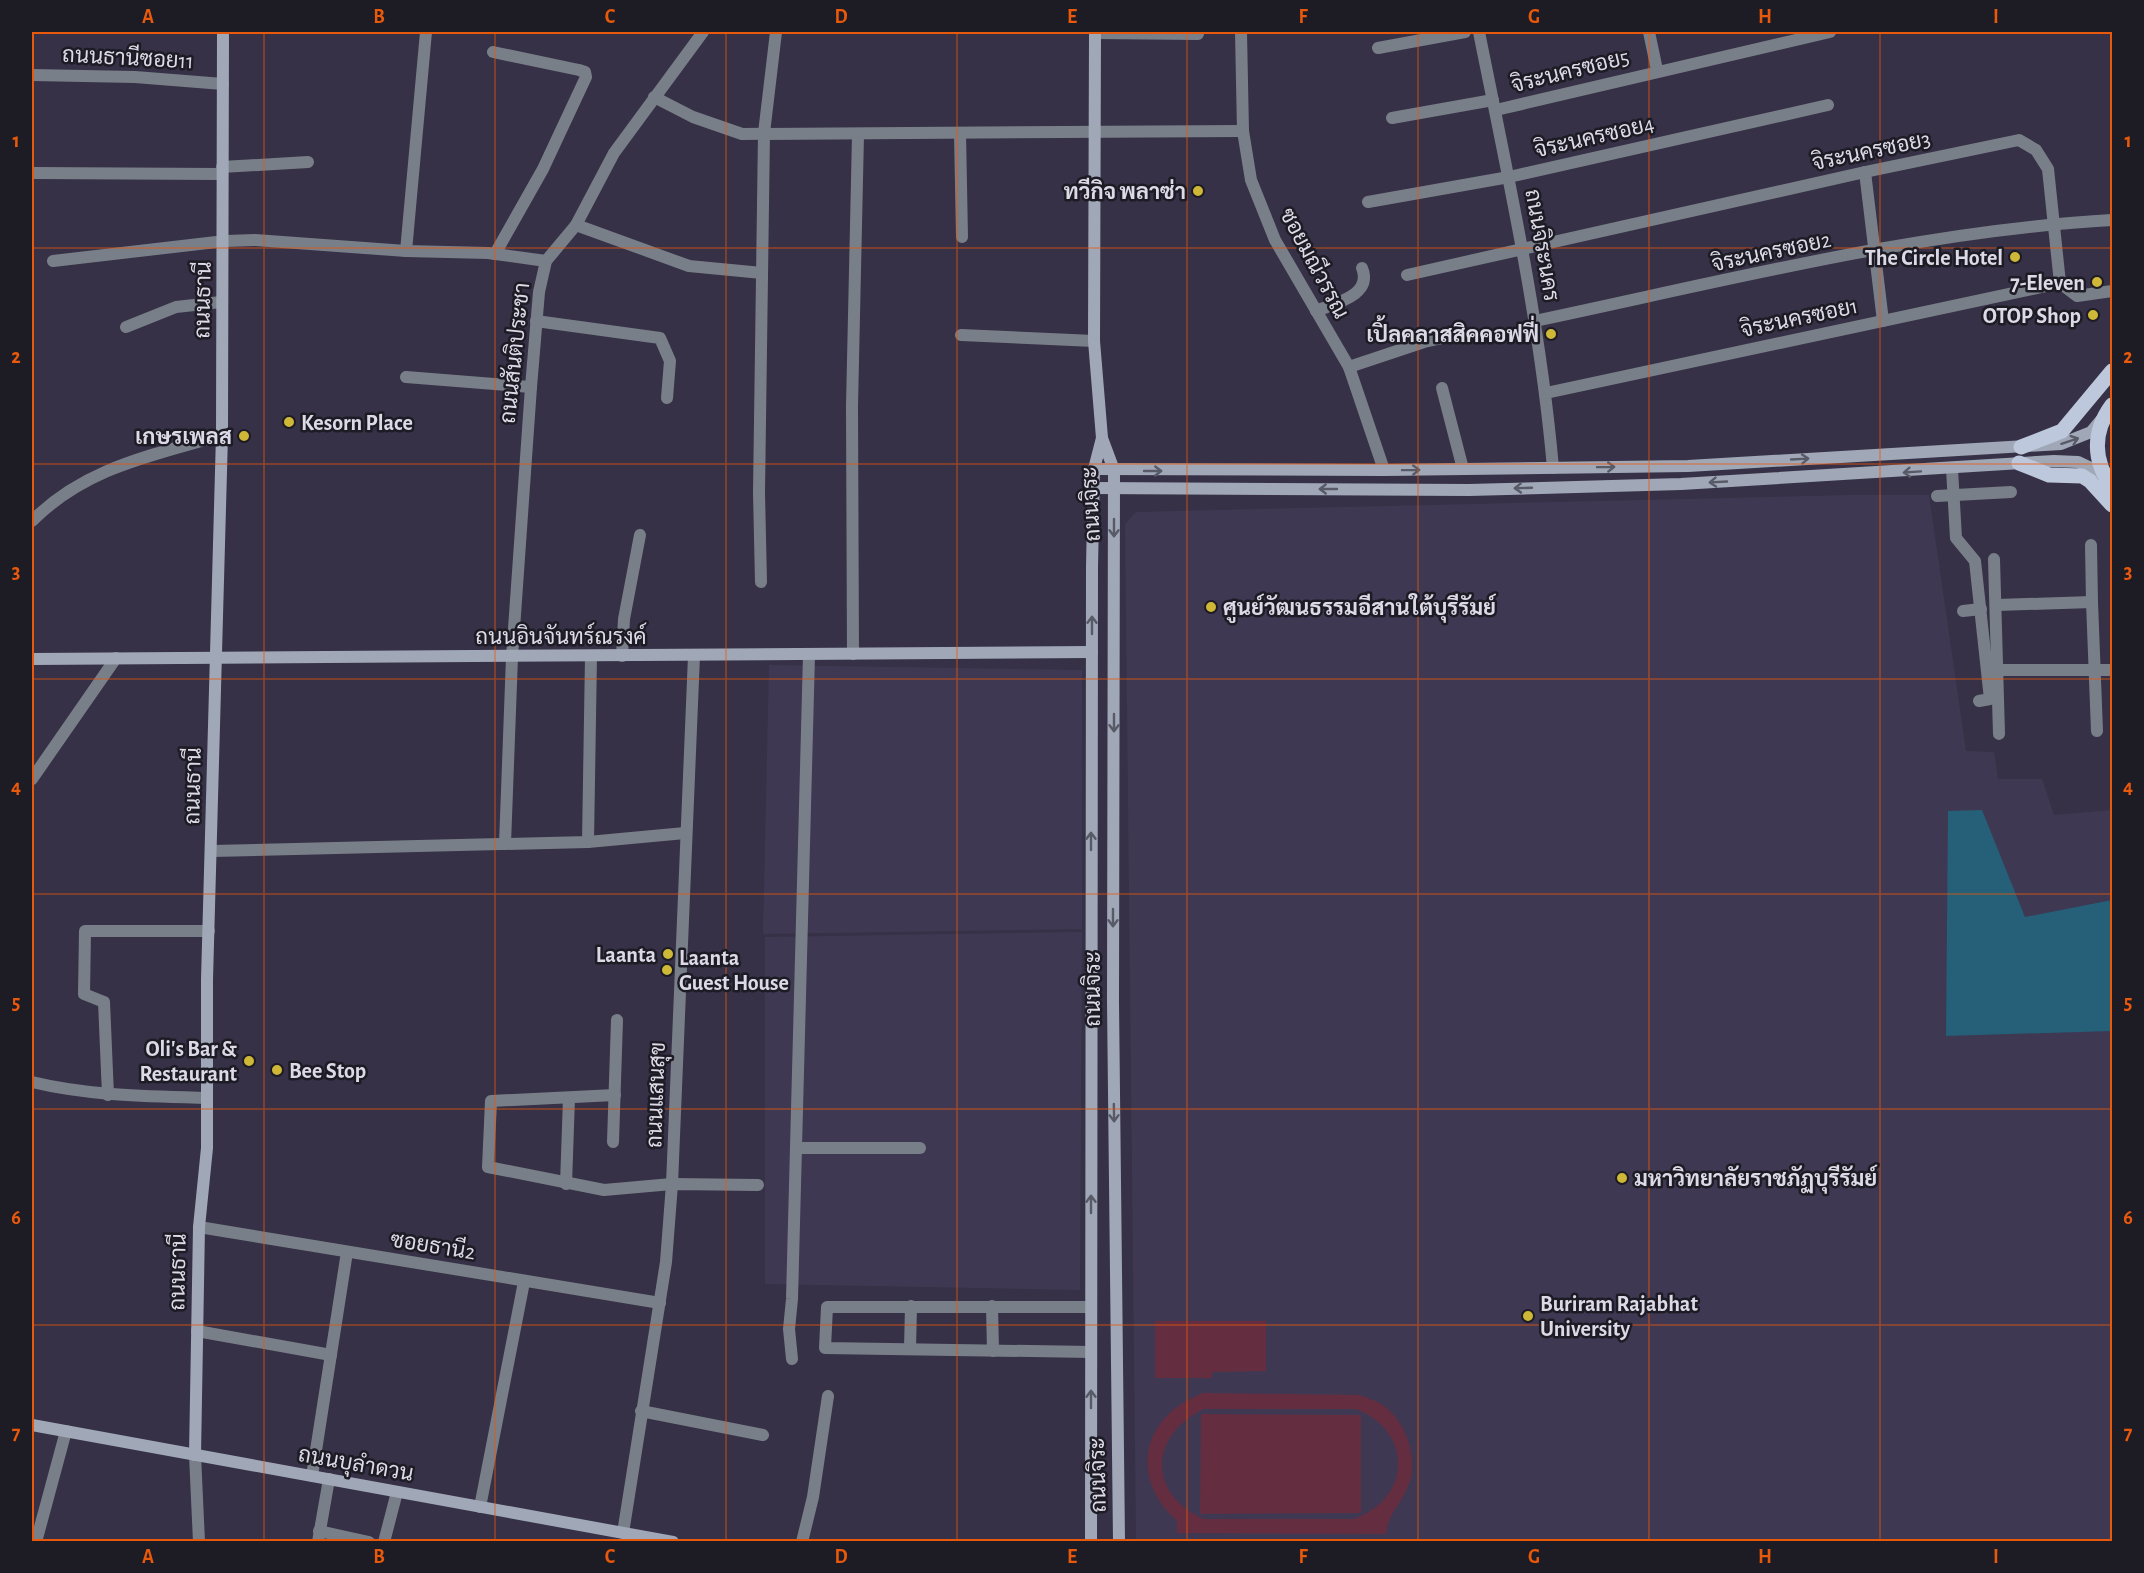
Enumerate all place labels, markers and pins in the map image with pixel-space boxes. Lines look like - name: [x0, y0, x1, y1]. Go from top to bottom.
- place label: ทวีกิจ พลาซ่า: [1064, 177, 1186, 203]
- marker: ทวีกิจ พลาซ่า: [1191, 184, 1205, 198]
- place label: The Circle Hotel: [1865, 247, 2003, 269]
- marker: The Circle Hotel: [2008, 250, 2022, 264]
- place label: 7-Eleven: [2010, 272, 2085, 294]
- marker: 7-Eleven: [2090, 275, 2104, 289]
- place label: OTOP Shop: [1983, 305, 2081, 327]
- marker: OTOP Shop: [2086, 308, 2100, 322]
- place label: เปิ้ลคลาสสิคคอฟฟี่: [1366, 315, 1539, 346]
- marker: เปิ้ลคลาสสิคคอฟฟี่: [1544, 327, 1558, 341]
- place label: Kesorn Place: [301, 412, 413, 434]
- marker: Kesorn Place: [282, 415, 296, 429]
- place label: เกษรเพลส: [135, 426, 232, 448]
- marker: เกษรเพลส: [237, 429, 251, 443]
- place label: ศูนย์วัฒนธรรมอีสานใต้บุรีรัมย์: [1223, 593, 1497, 623]
- marker: ศูนย์วัฒนธรรมอีสานใต้บุรีรัมย์: [1204, 600, 1218, 614]
- place label: Laanta: [596, 944, 656, 966]
- marker: Laanta: [661, 947, 675, 961]
- place label: Laanta Guest House: [679, 947, 789, 994]
- marker: Laanta Guest House: [660, 963, 674, 977]
- place label: Oli's Bar & Restaurant: [140, 1038, 238, 1085]
- marker: Oli's Bar & Restaurant: [242, 1054, 256, 1068]
- place label: Bee Stop: [289, 1060, 366, 1082]
- marker: Bee Stop: [270, 1063, 284, 1077]
- place label: มหาวิทยาลัยราชภัฏบุรีรัมย์: [1634, 1164, 1878, 1194]
- marker: มหาวิทยาลัยราชภัฏบุรีรัมย์: [1615, 1171, 1629, 1185]
- place label: Buriram Rajabhat University: [1540, 1293, 1698, 1341]
- marker: Buriram Rajabhat University: [1521, 1309, 1535, 1323]

